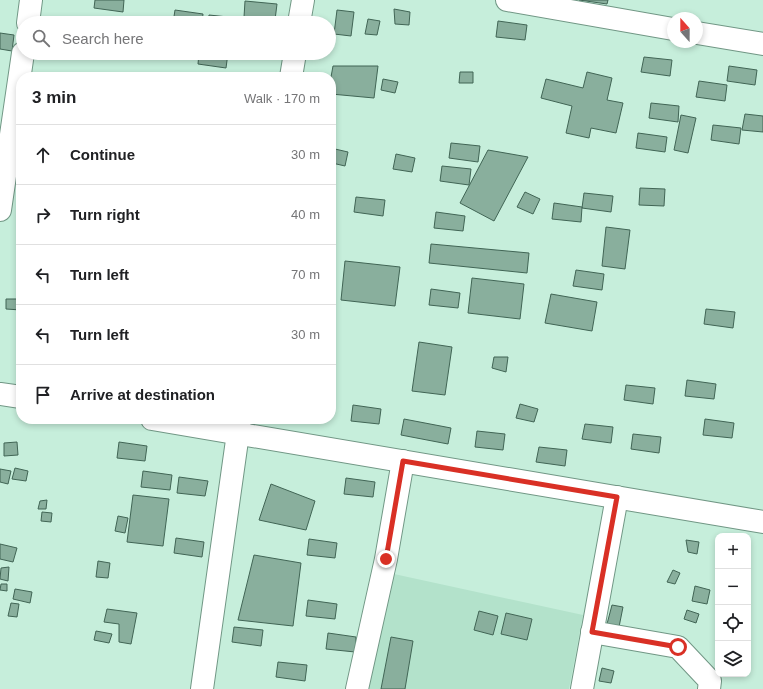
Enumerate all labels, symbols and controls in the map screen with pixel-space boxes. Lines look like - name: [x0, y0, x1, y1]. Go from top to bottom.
- north arrow: [667, 12, 703, 48]
- search box: [16, 16, 336, 60]
- icon: search: [30, 27, 52, 49]
- text: Search here: [62, 30, 144, 47]
- text: 3 min: [32, 88, 76, 107]
- text: Walk · 170 m: [244, 91, 320, 106]
- icon: ahead: [32, 144, 54, 166]
- text: Continue: [70, 146, 135, 163]
- text: 30 m: [291, 147, 320, 162]
- icon: right: [32, 204, 54, 226]
- text: Turn right: [70, 206, 140, 223]
- text: 40 m: [291, 207, 320, 222]
- icon: left: [32, 264, 54, 286]
- text: Turn left: [70, 266, 129, 283]
- text: 70 m: [291, 267, 320, 282]
- icon: left: [32, 324, 54, 346]
- text: Turn left: [70, 326, 129, 343]
- text: 30 m: [291, 327, 320, 342]
- icon: arrive: [32, 384, 54, 406]
- text: Arrive at destination: [70, 386, 215, 403]
- map controls: [715, 533, 751, 677]
- button: +: [715, 533, 751, 569]
- route end: [377, 550, 395, 568]
- button: −: [715, 569, 751, 605]
- button: locate: [715, 605, 751, 641]
- route start: [669, 638, 687, 656]
- button: layers: [715, 641, 751, 677]

